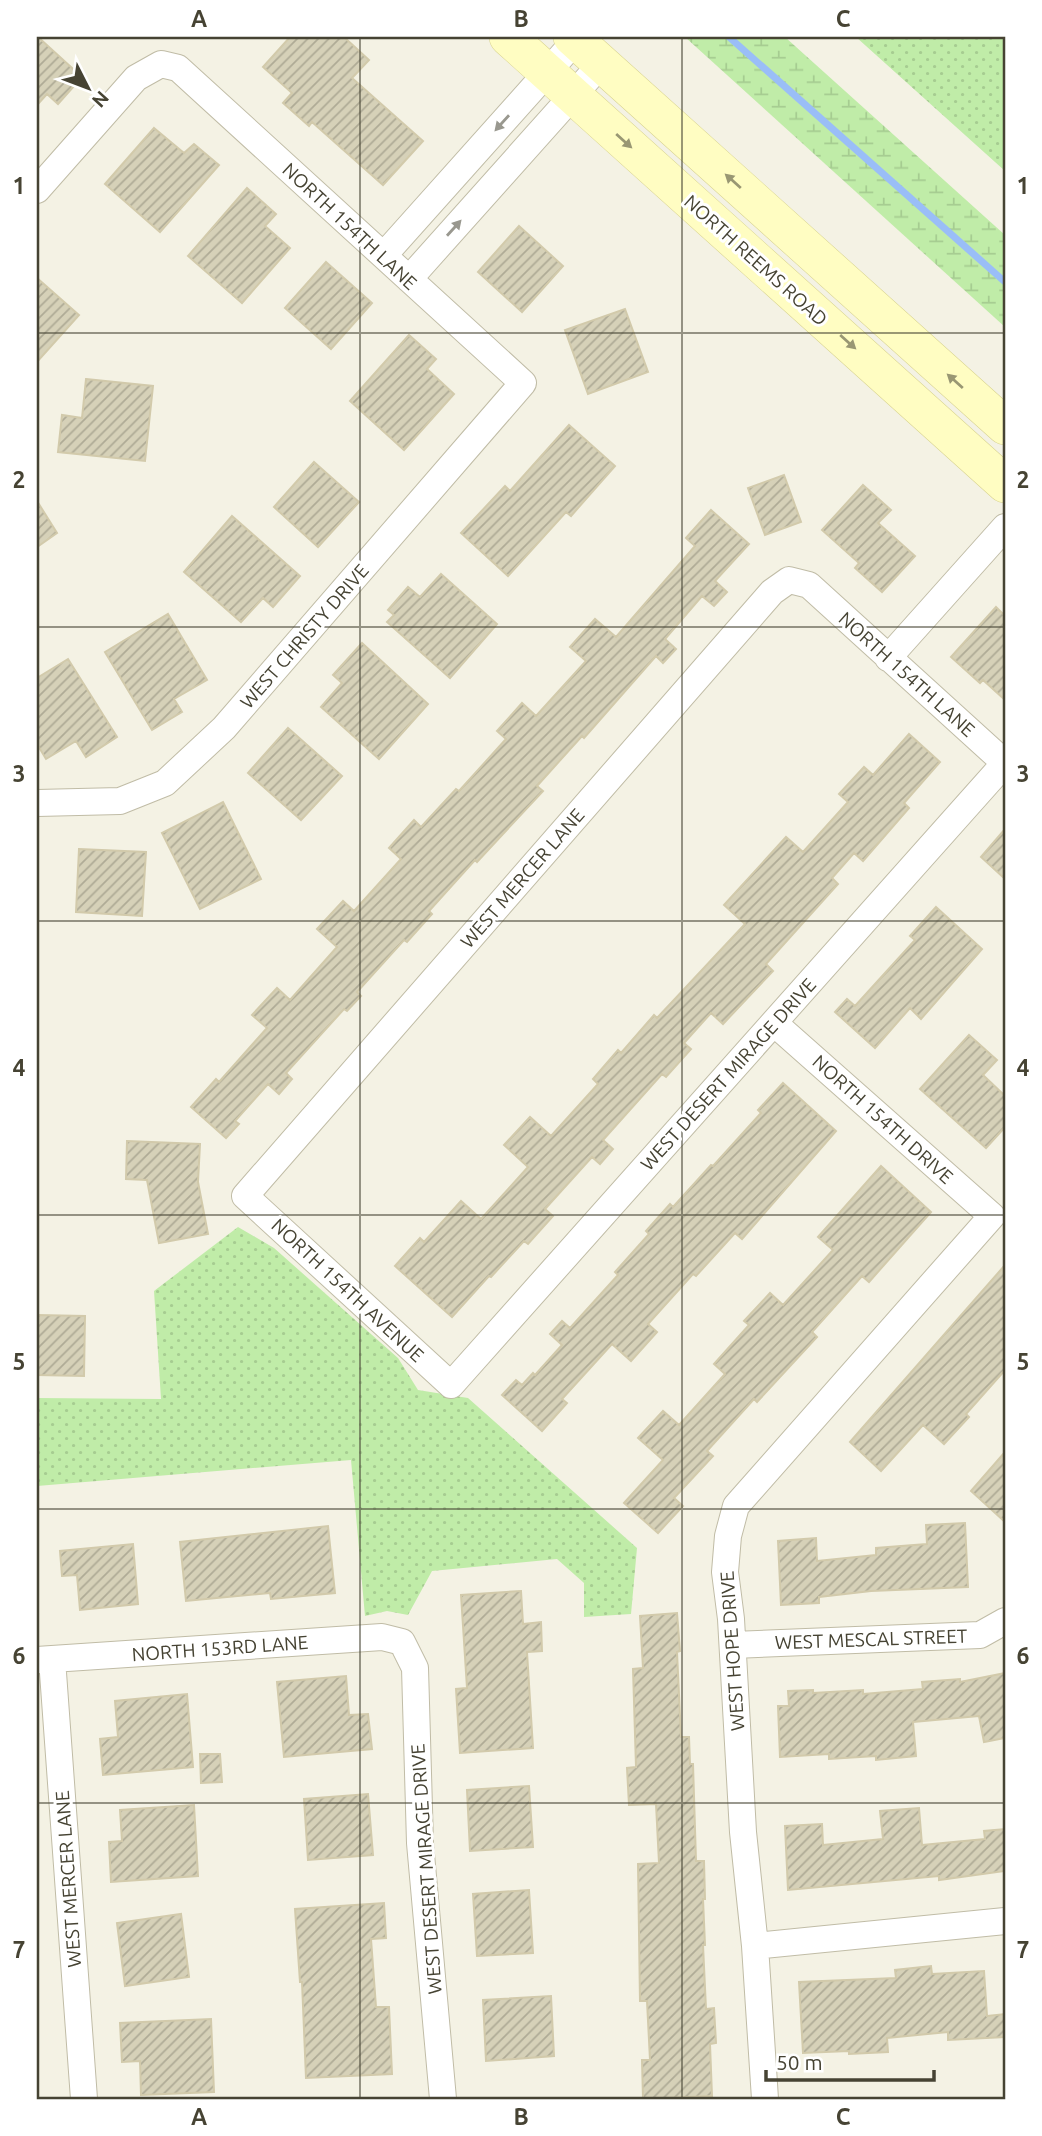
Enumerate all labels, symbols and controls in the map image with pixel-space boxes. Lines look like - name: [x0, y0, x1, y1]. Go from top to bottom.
- text: A: [191, 6, 207, 31]
- text: B: [513, 6, 529, 31]
- text: C: [836, 6, 851, 31]
- north arrow: [52, 52, 122, 122]
- text: N: [88, 87, 114, 112]
- one-way arrow: [494, 114, 510, 131]
- one-way arrow: [615, 133, 633, 149]
- street label: NORTH 154TH LANE: [278, 158, 422, 294]
- text: 1: [13, 173, 25, 198]
- one-way arrow: [724, 173, 742, 189]
- text: 1: [1017, 173, 1029, 198]
- street label: NORTH REEMS ROAD: [680, 190, 832, 330]
- one-way arrow: [446, 220, 461, 237]
- one-way arrow: [839, 334, 856, 350]
- one-way arrow: [947, 373, 964, 389]
- text: 2: [13, 467, 25, 492]
- text: 2: [1017, 467, 1029, 492]
- street label: WEST CHRISTY DRIVE: [235, 559, 373, 713]
- street label: NORTH 154TH LANE: [834, 607, 980, 741]
- text: 3: [13, 761, 25, 786]
- text: 3: [1017, 761, 1029, 786]
- street label: WEST MERCER LANE: [456, 804, 588, 952]
- street label: WEST DESERT MIRAGE DRIVE: [636, 973, 820, 1175]
- street label: NORTH 154TH DRIVE: [808, 1050, 958, 1188]
- text: 4: [13, 1055, 26, 1080]
- text: 4: [1017, 1055, 1030, 1080]
- street label: NORTH 154TH AVENUE: [267, 1214, 429, 1366]
- text: 5: [13, 1349, 25, 1374]
- text: 5: [1017, 1349, 1029, 1374]
- street label: WEST HOPE DRIVE: [715, 1570, 749, 1732]
- street label: WEST MESCAL STREET: [774, 1625, 968, 1653]
- street label: NORTH 153RD LANE: [131, 1631, 309, 1665]
- text: 6: [13, 1643, 26, 1668]
- text: 6: [1017, 1643, 1030, 1668]
- street label: WEST DESERT MIRAGE DRIVE: [406, 1743, 446, 1995]
- street label: WEST MERCER LANE: [51, 1790, 85, 1968]
- text: 7: [13, 1937, 25, 1962]
- text: 7: [1017, 1937, 1029, 1962]
- scale bar: [766, 2038, 934, 2082]
- text: 50 m: [776, 2050, 823, 2074]
- text: A: [191, 2104, 207, 2129]
- text: B: [513, 2104, 529, 2129]
- text: C: [836, 2104, 851, 2129]

